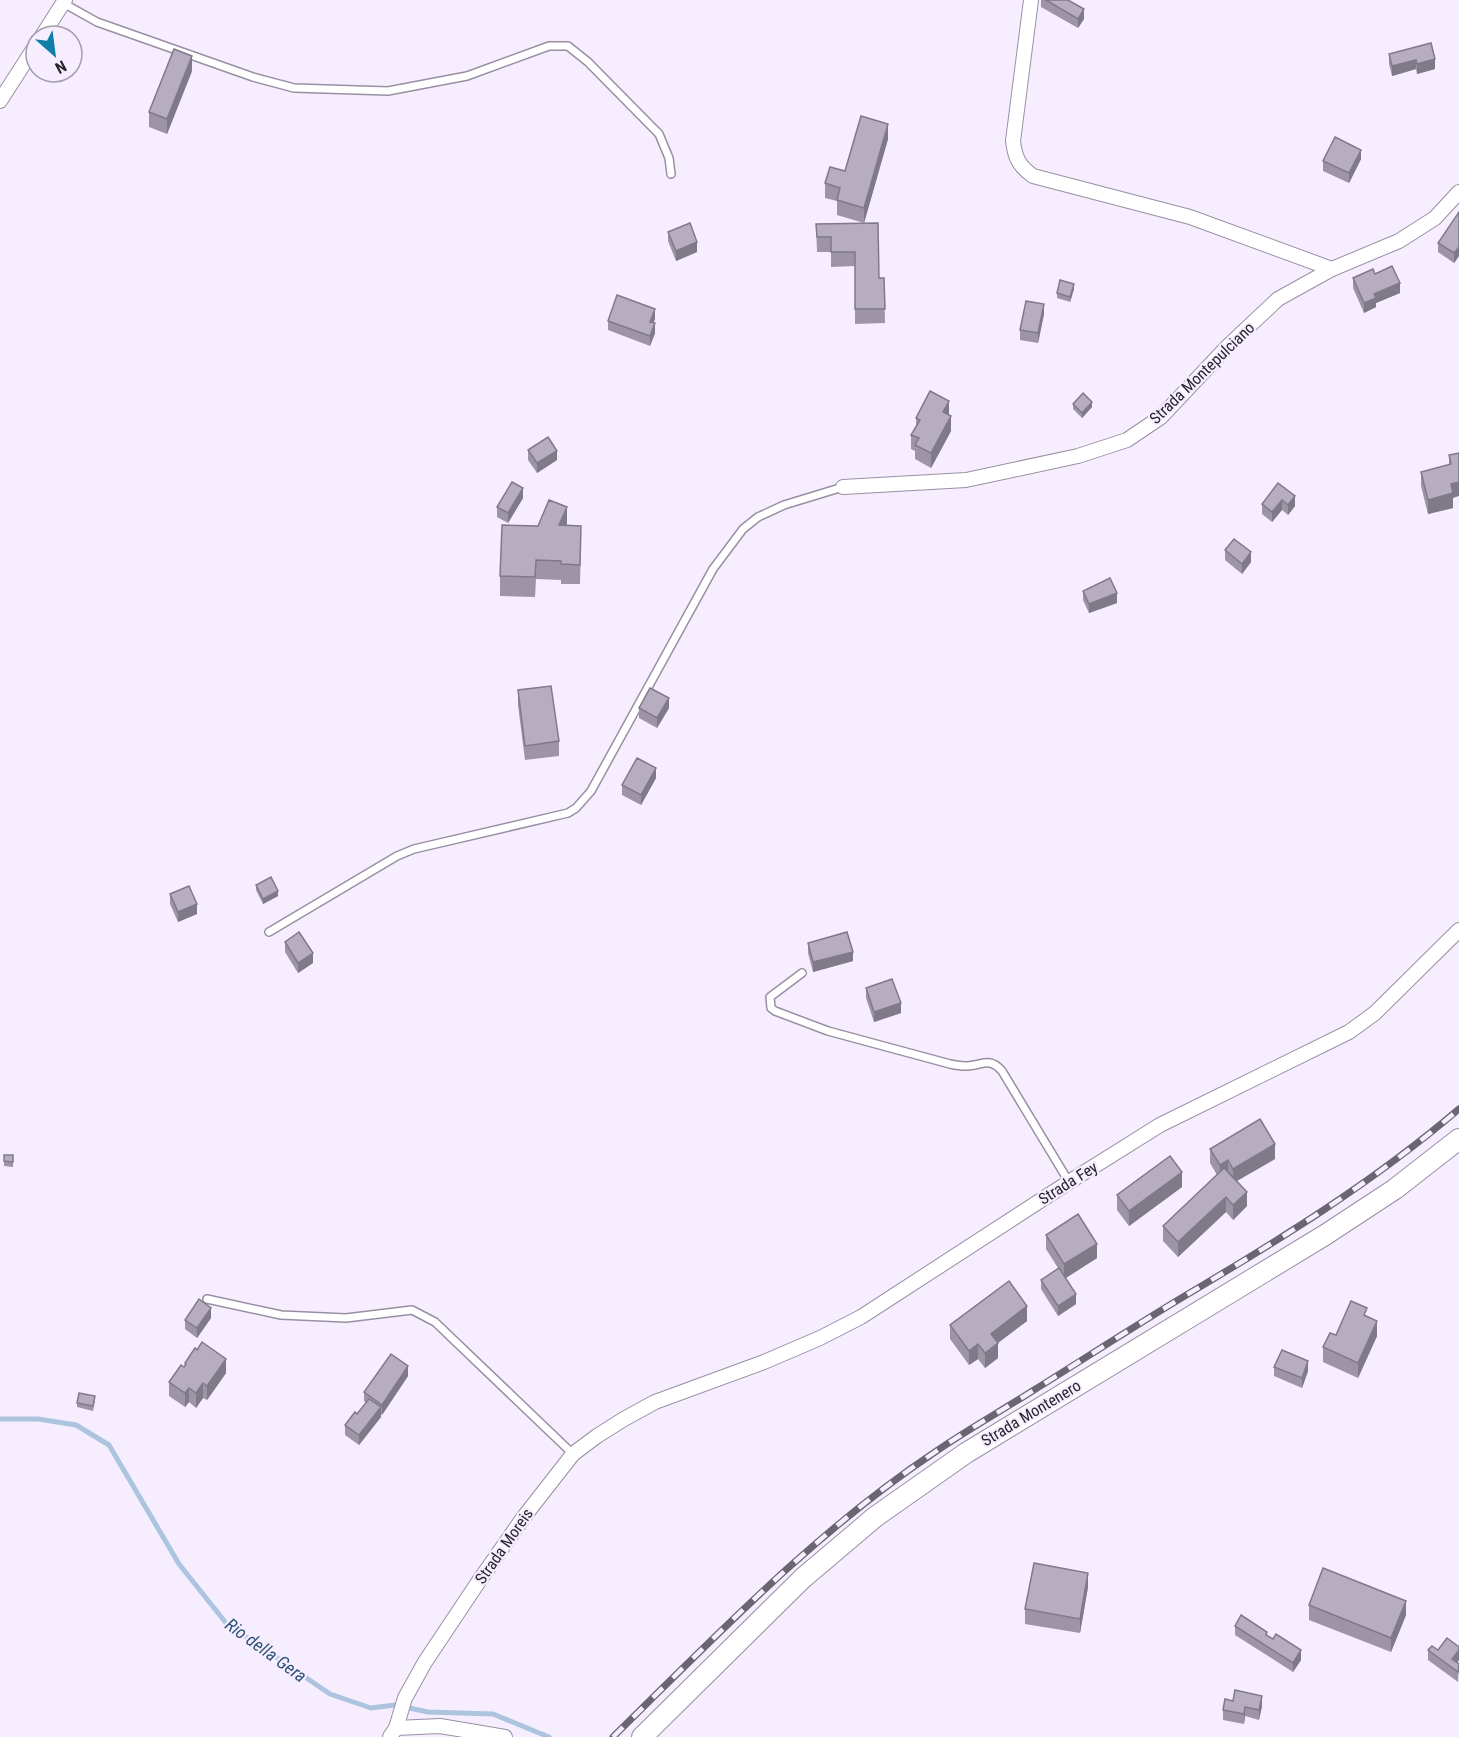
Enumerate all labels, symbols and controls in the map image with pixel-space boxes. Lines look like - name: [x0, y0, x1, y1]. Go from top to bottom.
- north arrow: [24, 24, 84, 84]
- text: N: [52, 56, 70, 77]
- street label: Strada Montepulciano: [1146, 318, 1258, 428]
- street label: Strada Fey: [1035, 1157, 1101, 1209]
- street label: Strada Montenero: [978, 1376, 1084, 1450]
- street label: Strada Moreis: [471, 1505, 537, 1587]
- water label: Rio della Gera: [221, 1613, 311, 1687]

